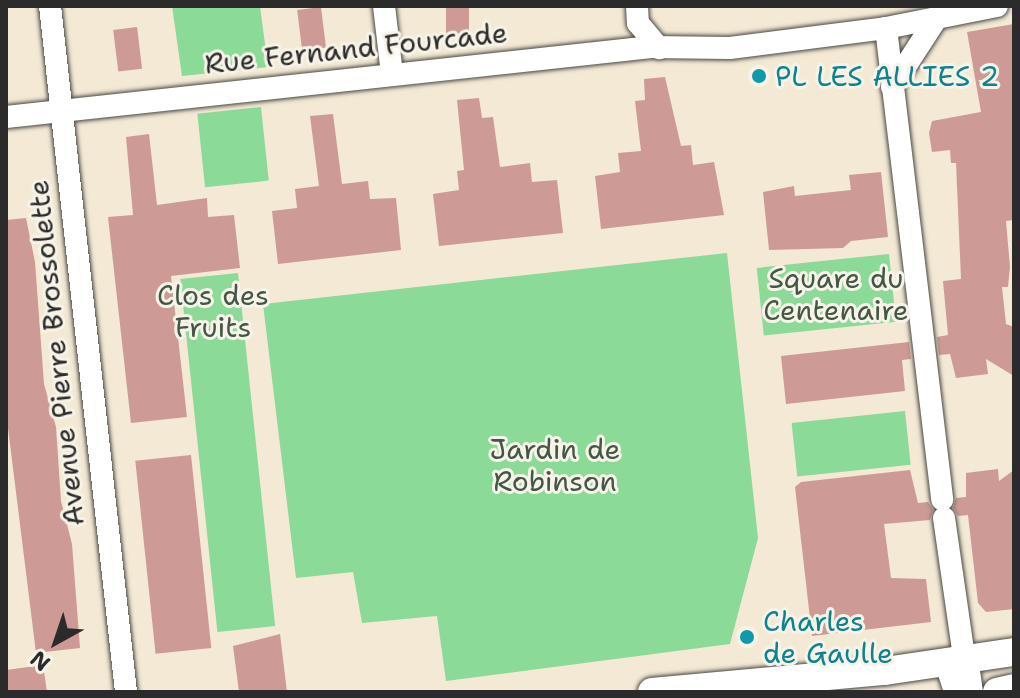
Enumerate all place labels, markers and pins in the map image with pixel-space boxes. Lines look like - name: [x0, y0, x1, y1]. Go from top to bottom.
- place label: PL LES ALLIES 2: [775, 59, 999, 93]
- marker: PL LES ALLIES 2: [750, 67, 768, 85]
- place label: Charles de Gaulle: [763, 604, 893, 670]
- marker: Charles de Gaulle: [738, 628, 756, 646]

